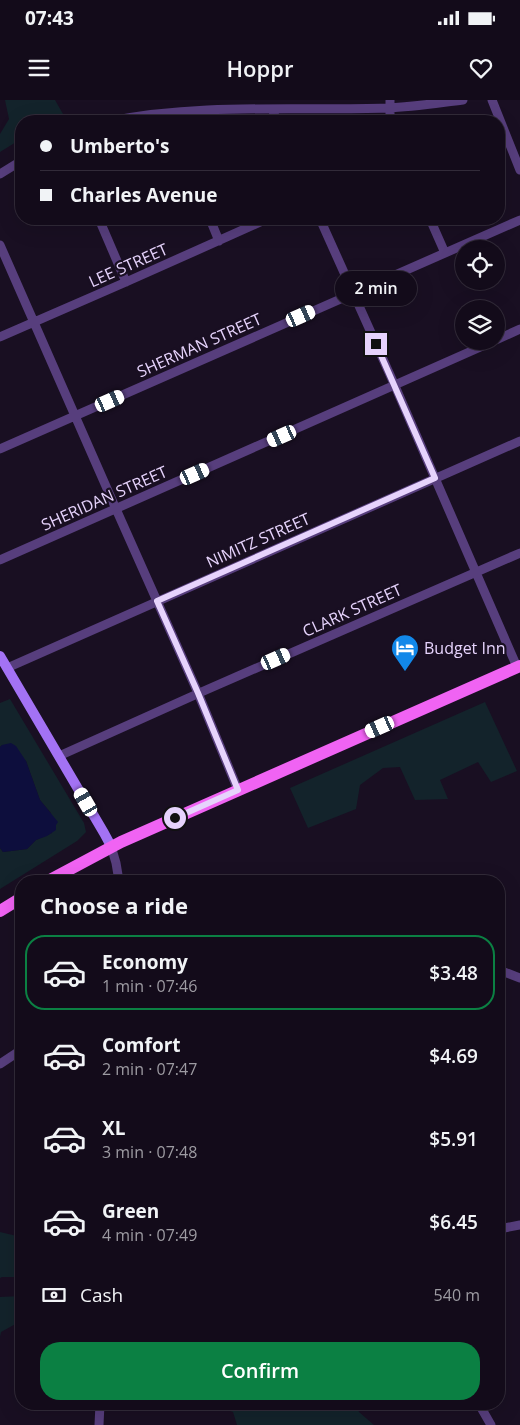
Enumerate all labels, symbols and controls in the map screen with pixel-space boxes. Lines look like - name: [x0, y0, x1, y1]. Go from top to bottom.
- text: 07:43: [25, 5, 74, 31]
- text: Hoppr: [227, 53, 293, 83]
- icon: menu: [25, 54, 53, 82]
- icon: heart: [467, 54, 495, 82]
- text: Umberto's: [70, 133, 169, 159]
- text: Charles Avenue: [70, 182, 217, 208]
- street label: LEE STREET: [85, 238, 171, 292]
- map controls: [455, 240, 505, 350]
- button: locate: [455, 240, 505, 290]
- callout: 2 min: [335, 272, 417, 306]
- text: 2 min: [354, 277, 398, 299]
- button: layers: [455, 300, 505, 350]
- car: [284, 303, 317, 329]
- street label: SHERMAN STREET: [133, 308, 265, 382]
- route end: [365, 333, 387, 355]
- car: [93, 388, 126, 414]
- car: [265, 423, 298, 449]
- street label: SHERIDAN STREET: [37, 460, 171, 536]
- car: [178, 461, 211, 487]
- street label: NIMITZ STREET: [203, 507, 314, 573]
- street label: CLARK STREET: [299, 578, 405, 642]
- hotel icon: Budget Inn: [390, 633, 420, 672]
- place label: Budget Inn: [424, 637, 506, 659]
- car: [259, 646, 292, 672]
- car: [363, 714, 396, 740]
- car: [72, 785, 99, 819]
- route start: [164, 807, 186, 829]
- text: Choose a ride: [40, 890, 188, 920]
- text: Economy: [102, 949, 188, 975]
- icon: car: [42, 950, 87, 995]
- text: $3.48: [429, 960, 478, 986]
- text: 1 min · 07:46: [102, 975, 197, 997]
- text: Comfort: [102, 1032, 181, 1058]
- icon: car: [42, 1033, 87, 1078]
- text: $4.69: [429, 1043, 478, 1069]
- text: 2 min · 07:47: [102, 1058, 197, 1080]
- text: XL: [102, 1115, 125, 1141]
- icon: car: [42, 1116, 87, 1161]
- text: $5.91: [429, 1126, 478, 1152]
- text: 3 min · 07:48: [102, 1141, 197, 1163]
- text: Green: [102, 1198, 159, 1224]
- icon: car: [42, 1199, 87, 1244]
- text: $6.45: [429, 1209, 478, 1235]
- text: 4 min · 07:49: [102, 1224, 197, 1246]
- icon: cash: [40, 1281, 68, 1309]
- text: Cash: [80, 1282, 123, 1308]
- text: 540 m: [434, 1284, 480, 1306]
- button: Confirm: [40, 1342, 480, 1400]

